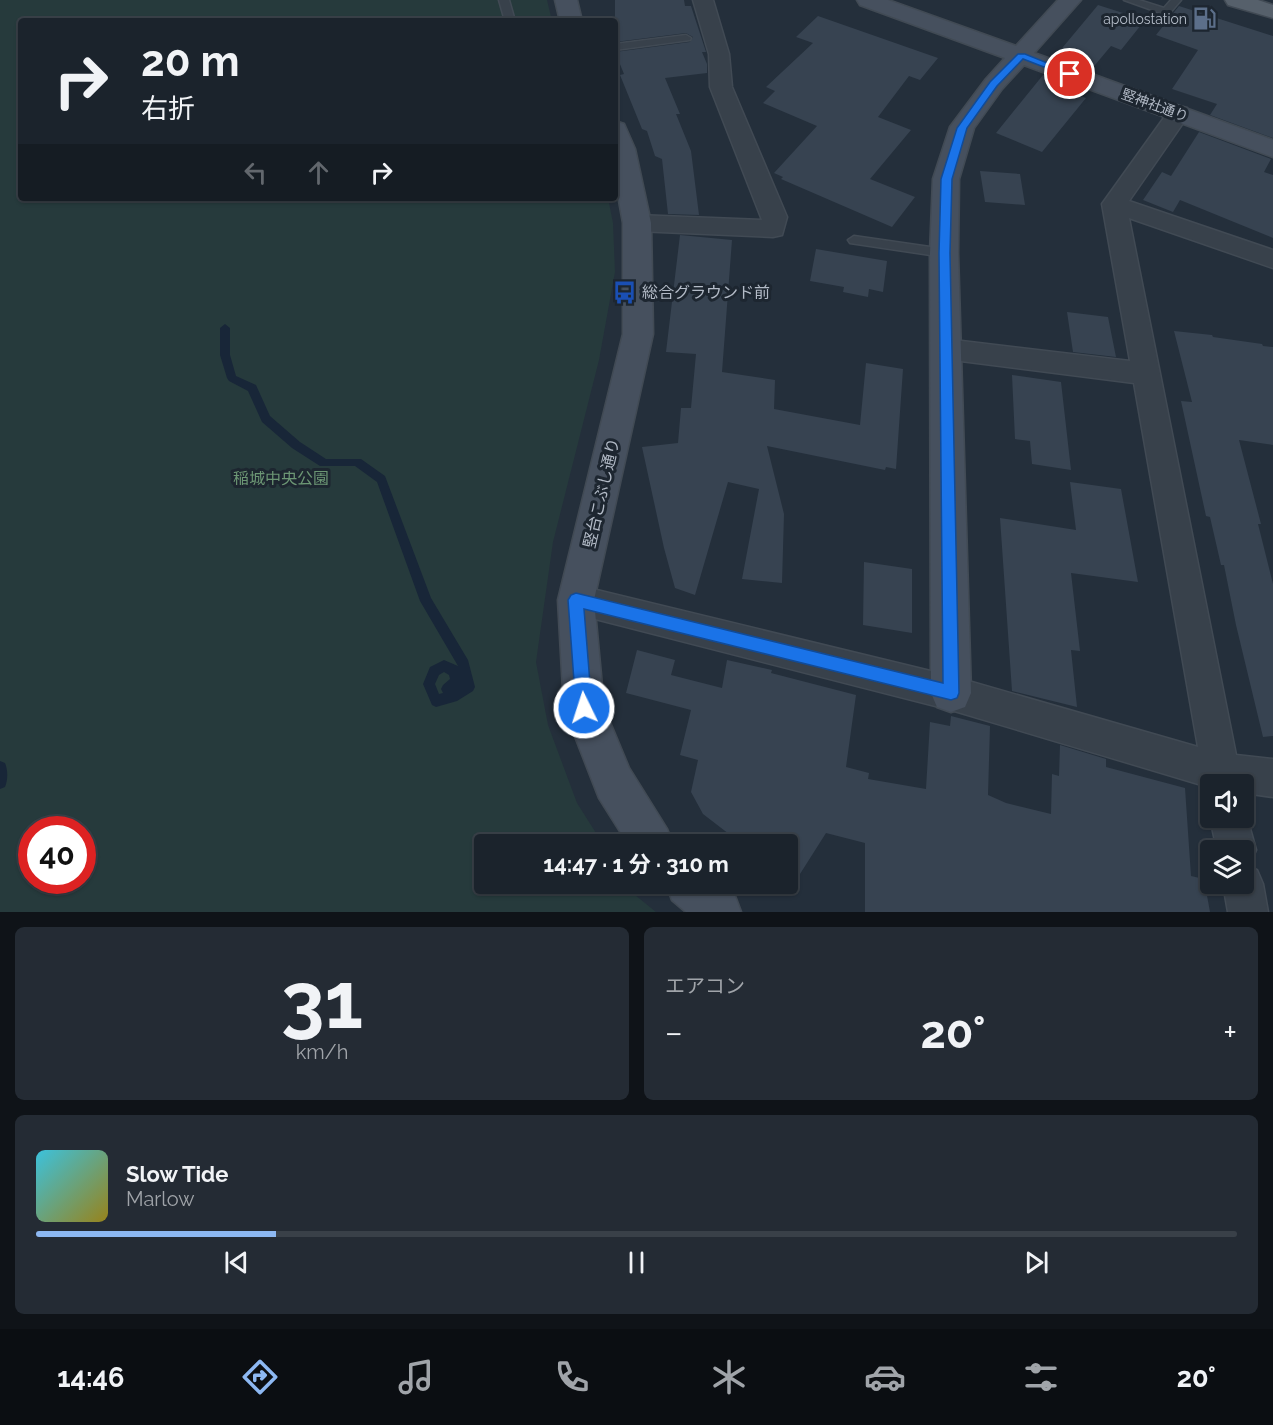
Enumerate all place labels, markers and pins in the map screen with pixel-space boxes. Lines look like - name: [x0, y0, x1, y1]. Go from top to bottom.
- fuel station icon: apollostation: [1192, 6, 1218, 32]
- place label: apollostation: [1103, 11, 1187, 27]
- pin: [1044, 48, 1095, 99]
- bus stop icon: 総合グラウンド前: [611, 279, 637, 305]
- place label: 総合グラウンド前: [642, 283, 770, 302]

